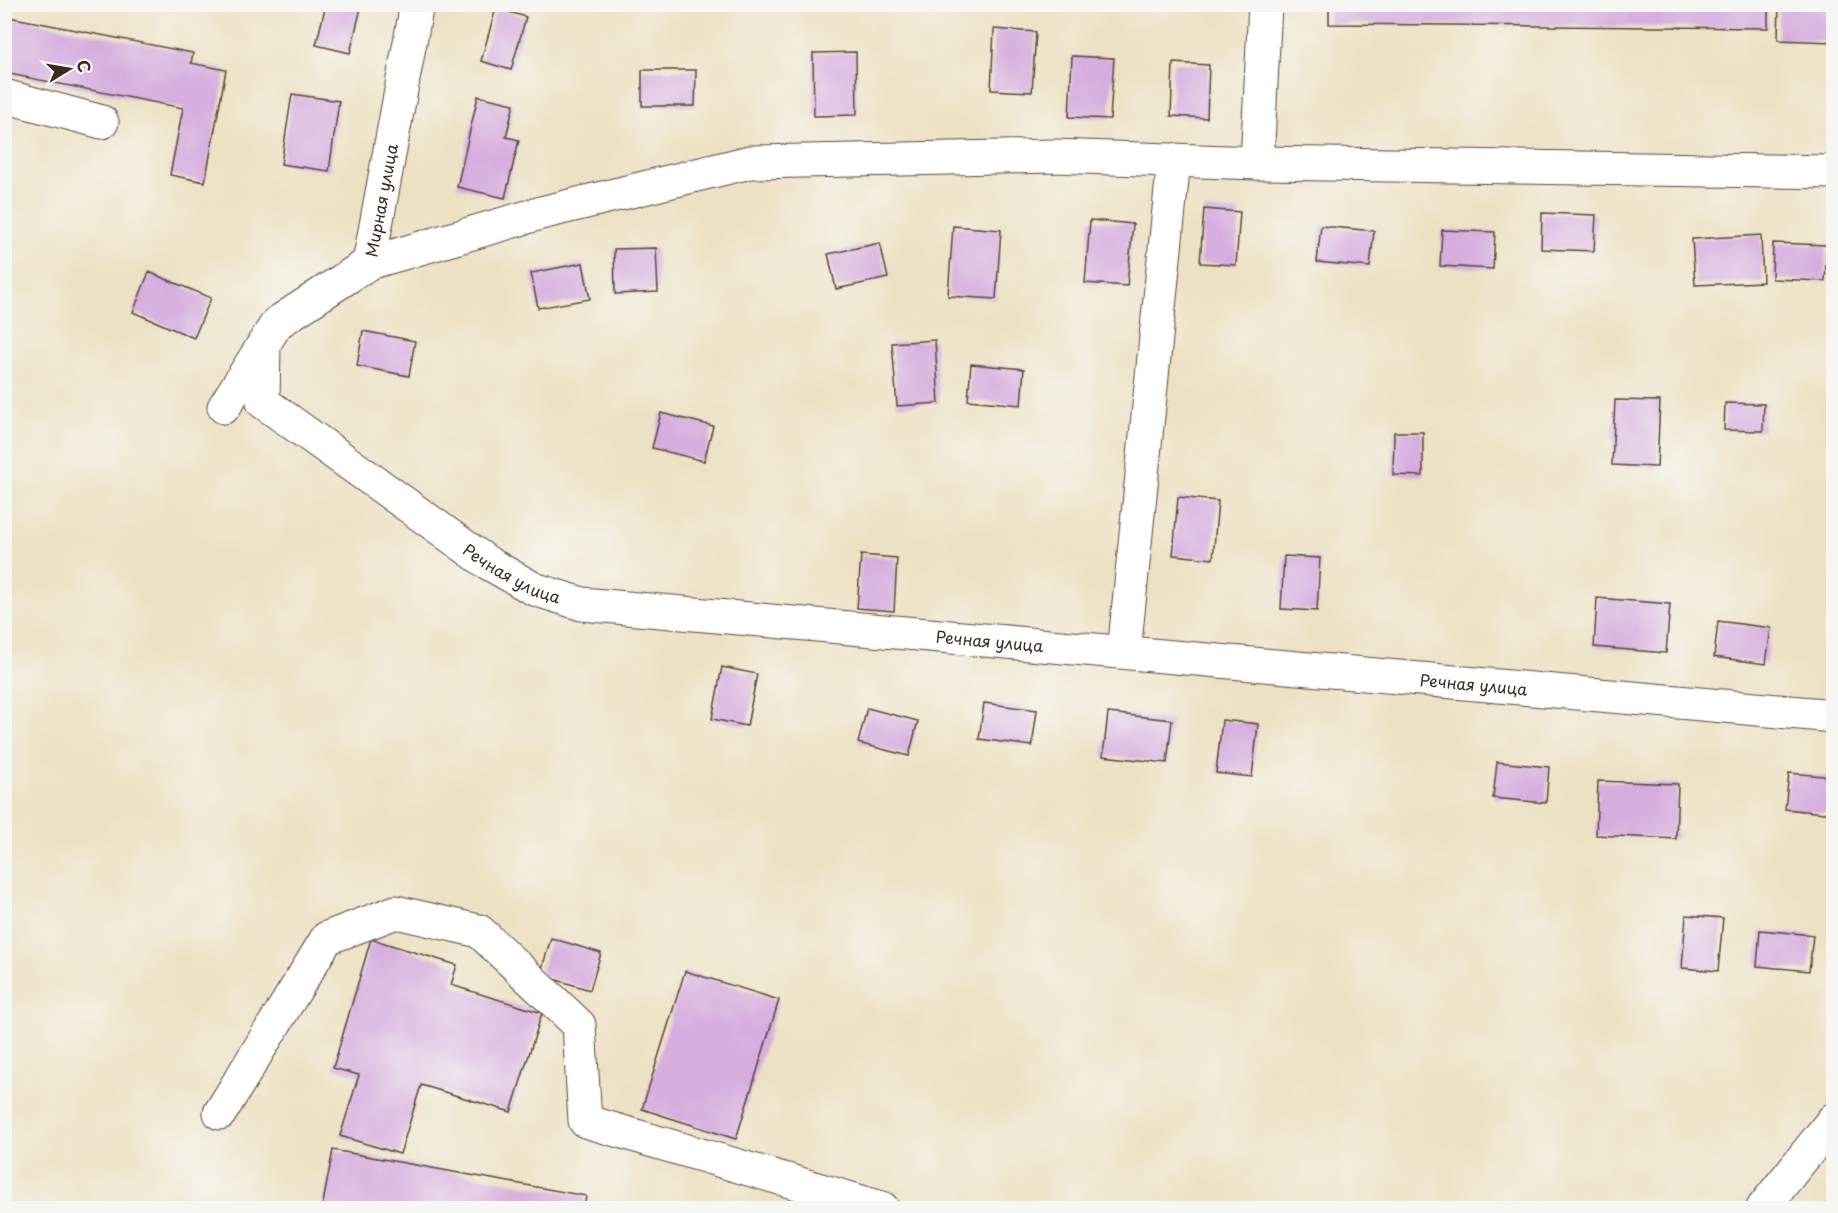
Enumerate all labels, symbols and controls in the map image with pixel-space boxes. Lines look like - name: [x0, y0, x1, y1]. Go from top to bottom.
- north arrow: [39, 39, 99, 99]
- text: С: [72, 58, 98, 74]
- street label: Мирная улица: [358, 142, 403, 259]
- street label: Речная улица: [459, 537, 564, 609]
- street label: Речная улица: [935, 624, 1044, 657]
- street label: Речная улица: [1419, 667, 1528, 701]

